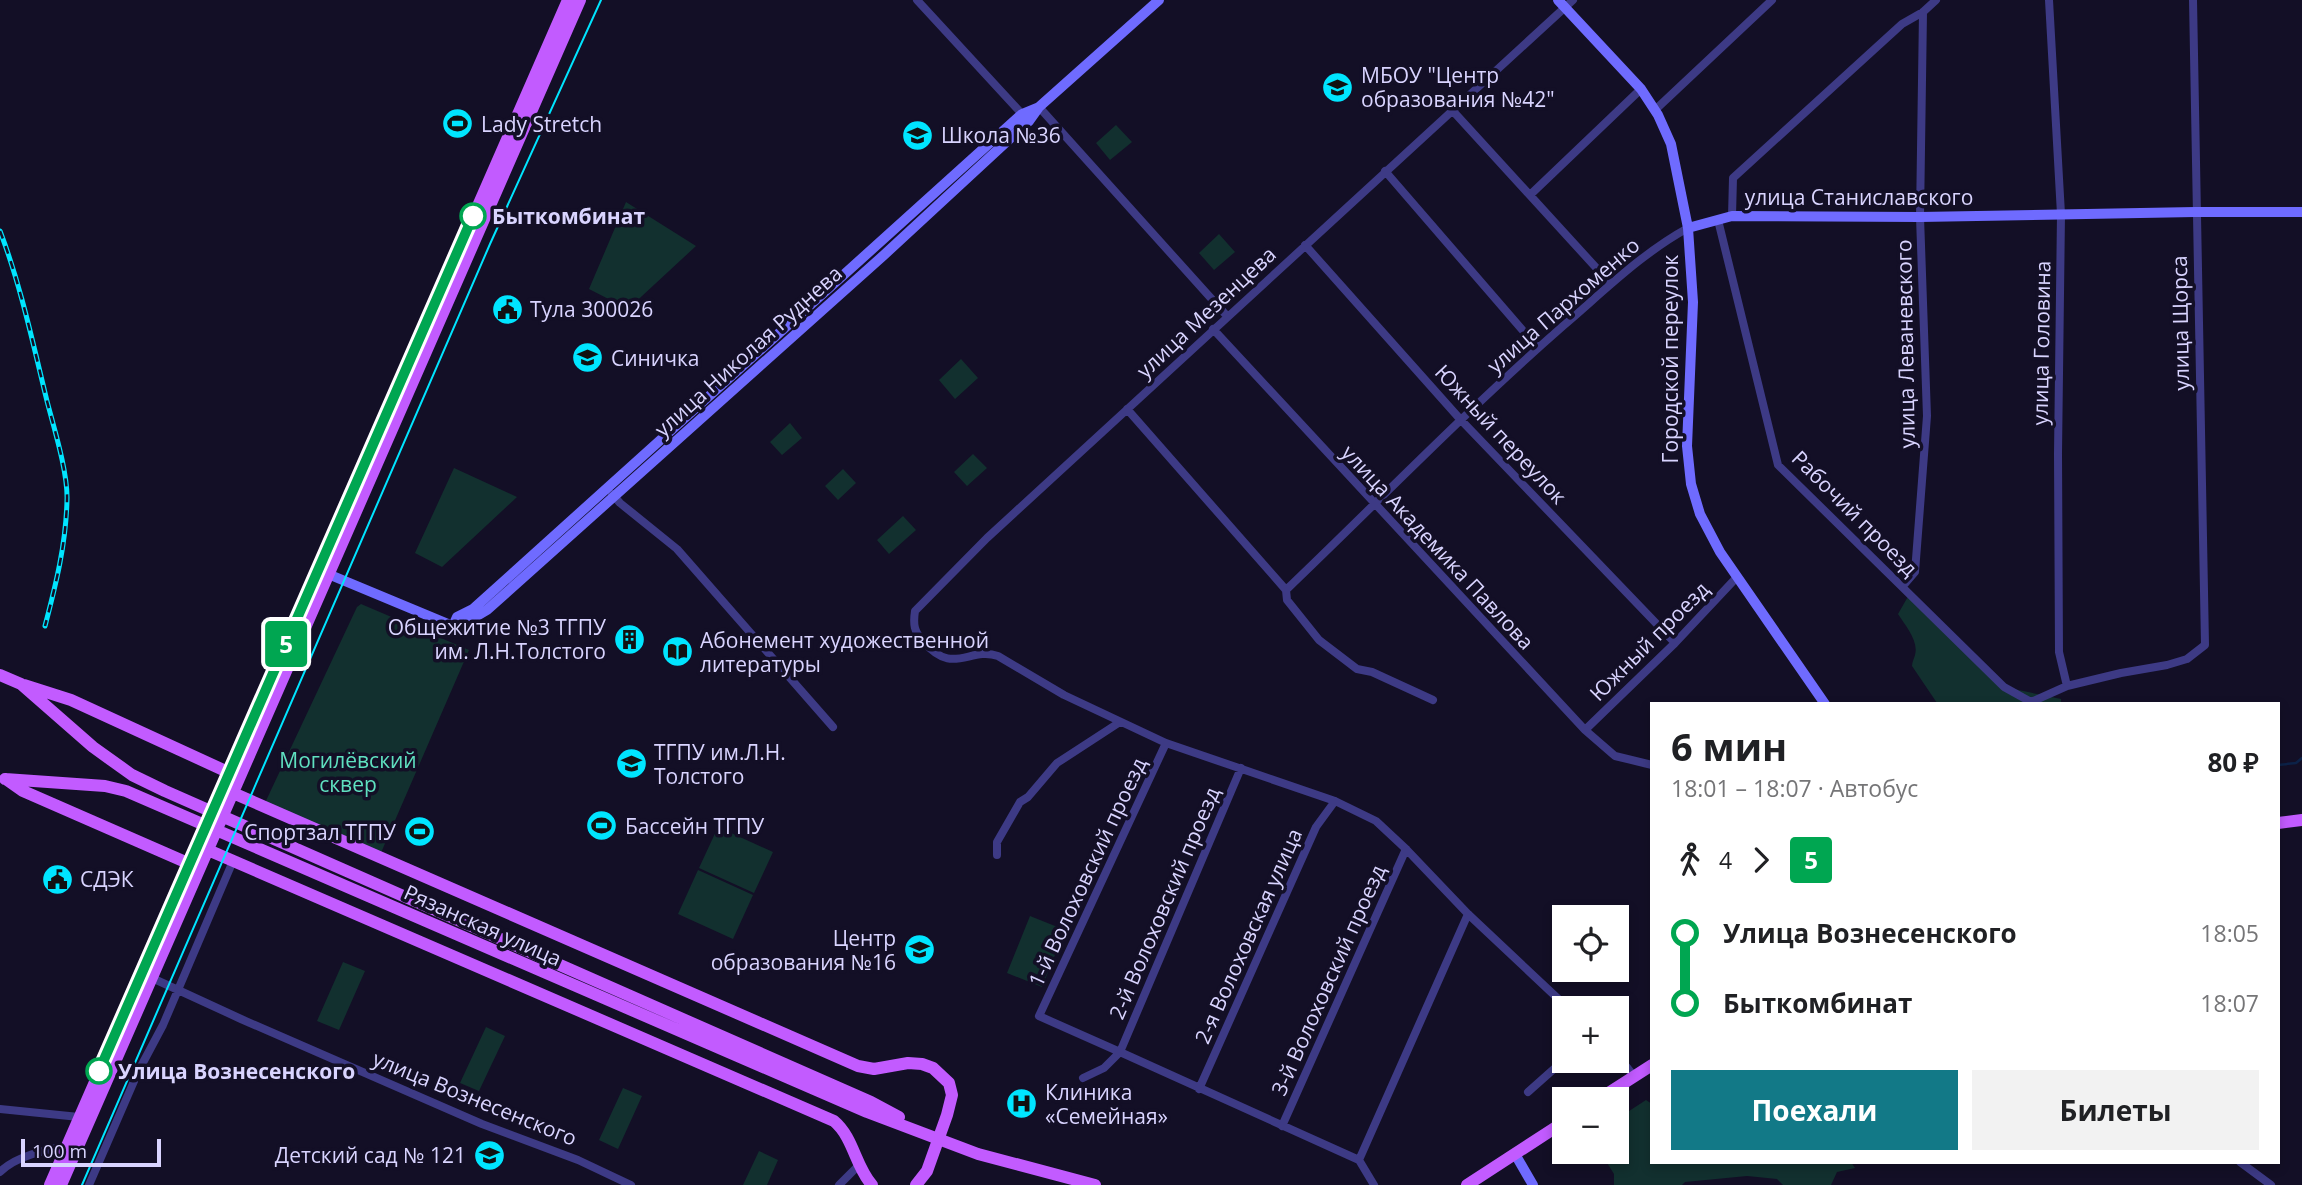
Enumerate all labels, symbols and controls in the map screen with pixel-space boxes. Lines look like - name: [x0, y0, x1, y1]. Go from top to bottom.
- place label: МБОУ "Центр образования №42": [1361, 61, 1555, 113]
- school or university icon: МБОУ "Центр образования №42": [1321, 70, 1355, 104]
- sports icon: Lady Stretch: [441, 107, 475, 141]
- place label: Lady Stretch: [481, 110, 602, 138]
- school or university icon: Школа №36: [901, 118, 935, 152]
- place label: Школа №36: [941, 121, 1061, 149]
- street label: улица Станиславского: [1745, 183, 1973, 211]
- place label: Быткомбинат: [492, 202, 645, 230]
- marker: Быткомбинат: [460, 203, 486, 229]
- street label: улица Пархоменко: [1481, 231, 1645, 379]
- street label: улица Леваневского: [1889, 239, 1921, 449]
- street label: улица Мезенцева: [1130, 240, 1282, 384]
- street label: Городской переулок: [1656, 254, 1684, 463]
- street label: улица Щорса: [2165, 255, 2195, 391]
- street label: улица Николая Руднева: [648, 259, 848, 443]
- street label: улица Головина: [2026, 260, 2056, 426]
- public building icon: Тула 300026: [490, 292, 524, 326]
- place label: Тула 300026: [530, 295, 653, 323]
- school or university icon: Синичка: [571, 341, 605, 375]
- place label: Синичка: [611, 344, 699, 372]
- street label: Южный переулок: [1429, 358, 1573, 510]
- street label: улица Академика Павлова: [1336, 439, 1540, 655]
- street label: Рабочий проезд: [1786, 444, 1924, 582]
- street label: Южный проезд: [1583, 575, 1715, 707]
- place label: Общежитие №3 ТГПУ им. Л.Н.Толстого: [388, 613, 606, 665]
- line badge: 5: [263, 621, 309, 667]
- building icon: Общежитие №3 ТГПУ им. Л.Н.Толстого: [612, 622, 646, 656]
- place label: Абонемент художественной литературы: [700, 626, 989, 678]
- text: 5: [279, 627, 293, 660]
- library icon: Абонемент художественной литературы: [660, 635, 694, 669]
- text: 6 мин: [1671, 720, 1787, 772]
- place label: ТГПУ им.Л.Н. Толстого: [654, 738, 786, 790]
- text: 80 ₽: [2207, 744, 2259, 780]
- park label: Могилёвский сквер: [279, 746, 417, 798]
- school or university icon: ТГПУ им.Л.Н. Толстого: [614, 747, 648, 781]
- street label: 1-й Волоховский проезд: [1022, 753, 1152, 991]
- text: 18:01 – 18:07 · Автобус: [1671, 772, 1918, 804]
- street label: 2-й Волоховский проезд: [1102, 783, 1226, 1023]
- sports icon: Бассейн ТГПУ: [585, 809, 619, 843]
- place label: Бассейн ТГПУ: [625, 812, 764, 840]
- sports icon: Спортзал ТГПУ: [402, 815, 436, 849]
- place label: Спортзал ТГПУ: [244, 818, 396, 846]
- street label: 2-я Волоховская улица: [1188, 824, 1308, 1048]
- icon: walk: [1671, 841, 1709, 879]
- icon: forward: [1742, 841, 1780, 879]
- text: 5: [1804, 843, 1818, 876]
- text: 4: [1719, 844, 1732, 876]
- street label: 3-й Волоховский проезд: [1264, 860, 1392, 1100]
- public building icon: СДЭК: [40, 862, 74, 896]
- place label: СДЭК: [80, 865, 134, 893]
- street label: Рязанская улица: [400, 878, 566, 972]
- map controls: [1552, 905, 1629, 1164]
- button: locate: [1552, 905, 1629, 982]
- text: Улица Вознесенского: [1723, 915, 2017, 951]
- text: 18:05: [2200, 917, 2259, 949]
- place label: Центр образования №16: [711, 924, 896, 976]
- school or university icon: Центр образования №16: [902, 933, 936, 967]
- text: Быткомбинат: [1723, 985, 1912, 1021]
- text: 18:07: [2200, 987, 2259, 1019]
- button: +: [1552, 996, 1629, 1073]
- street label: улица Вознесенского: [369, 1044, 581, 1152]
- place label: Улица Вознесенского: [118, 1057, 355, 1085]
- marker: Улица Вознесенского: [86, 1058, 112, 1084]
- button: Поехали: [1671, 1070, 1958, 1150]
- button: Билеты: [1972, 1070, 2259, 1150]
- place label: Клиника «Семейная»: [1045, 1078, 1168, 1130]
- hospital icon: Клиника «Семейная»: [1005, 1087, 1039, 1121]
- button: −: [1552, 1087, 1629, 1164]
- scale bar: [21, 1136, 161, 1168]
- text: 100 m: [32, 1138, 87, 1164]
- school or university icon: Детский сад № 121: [472, 1138, 506, 1172]
- place label: Детский сад № 121: [275, 1141, 466, 1169]

